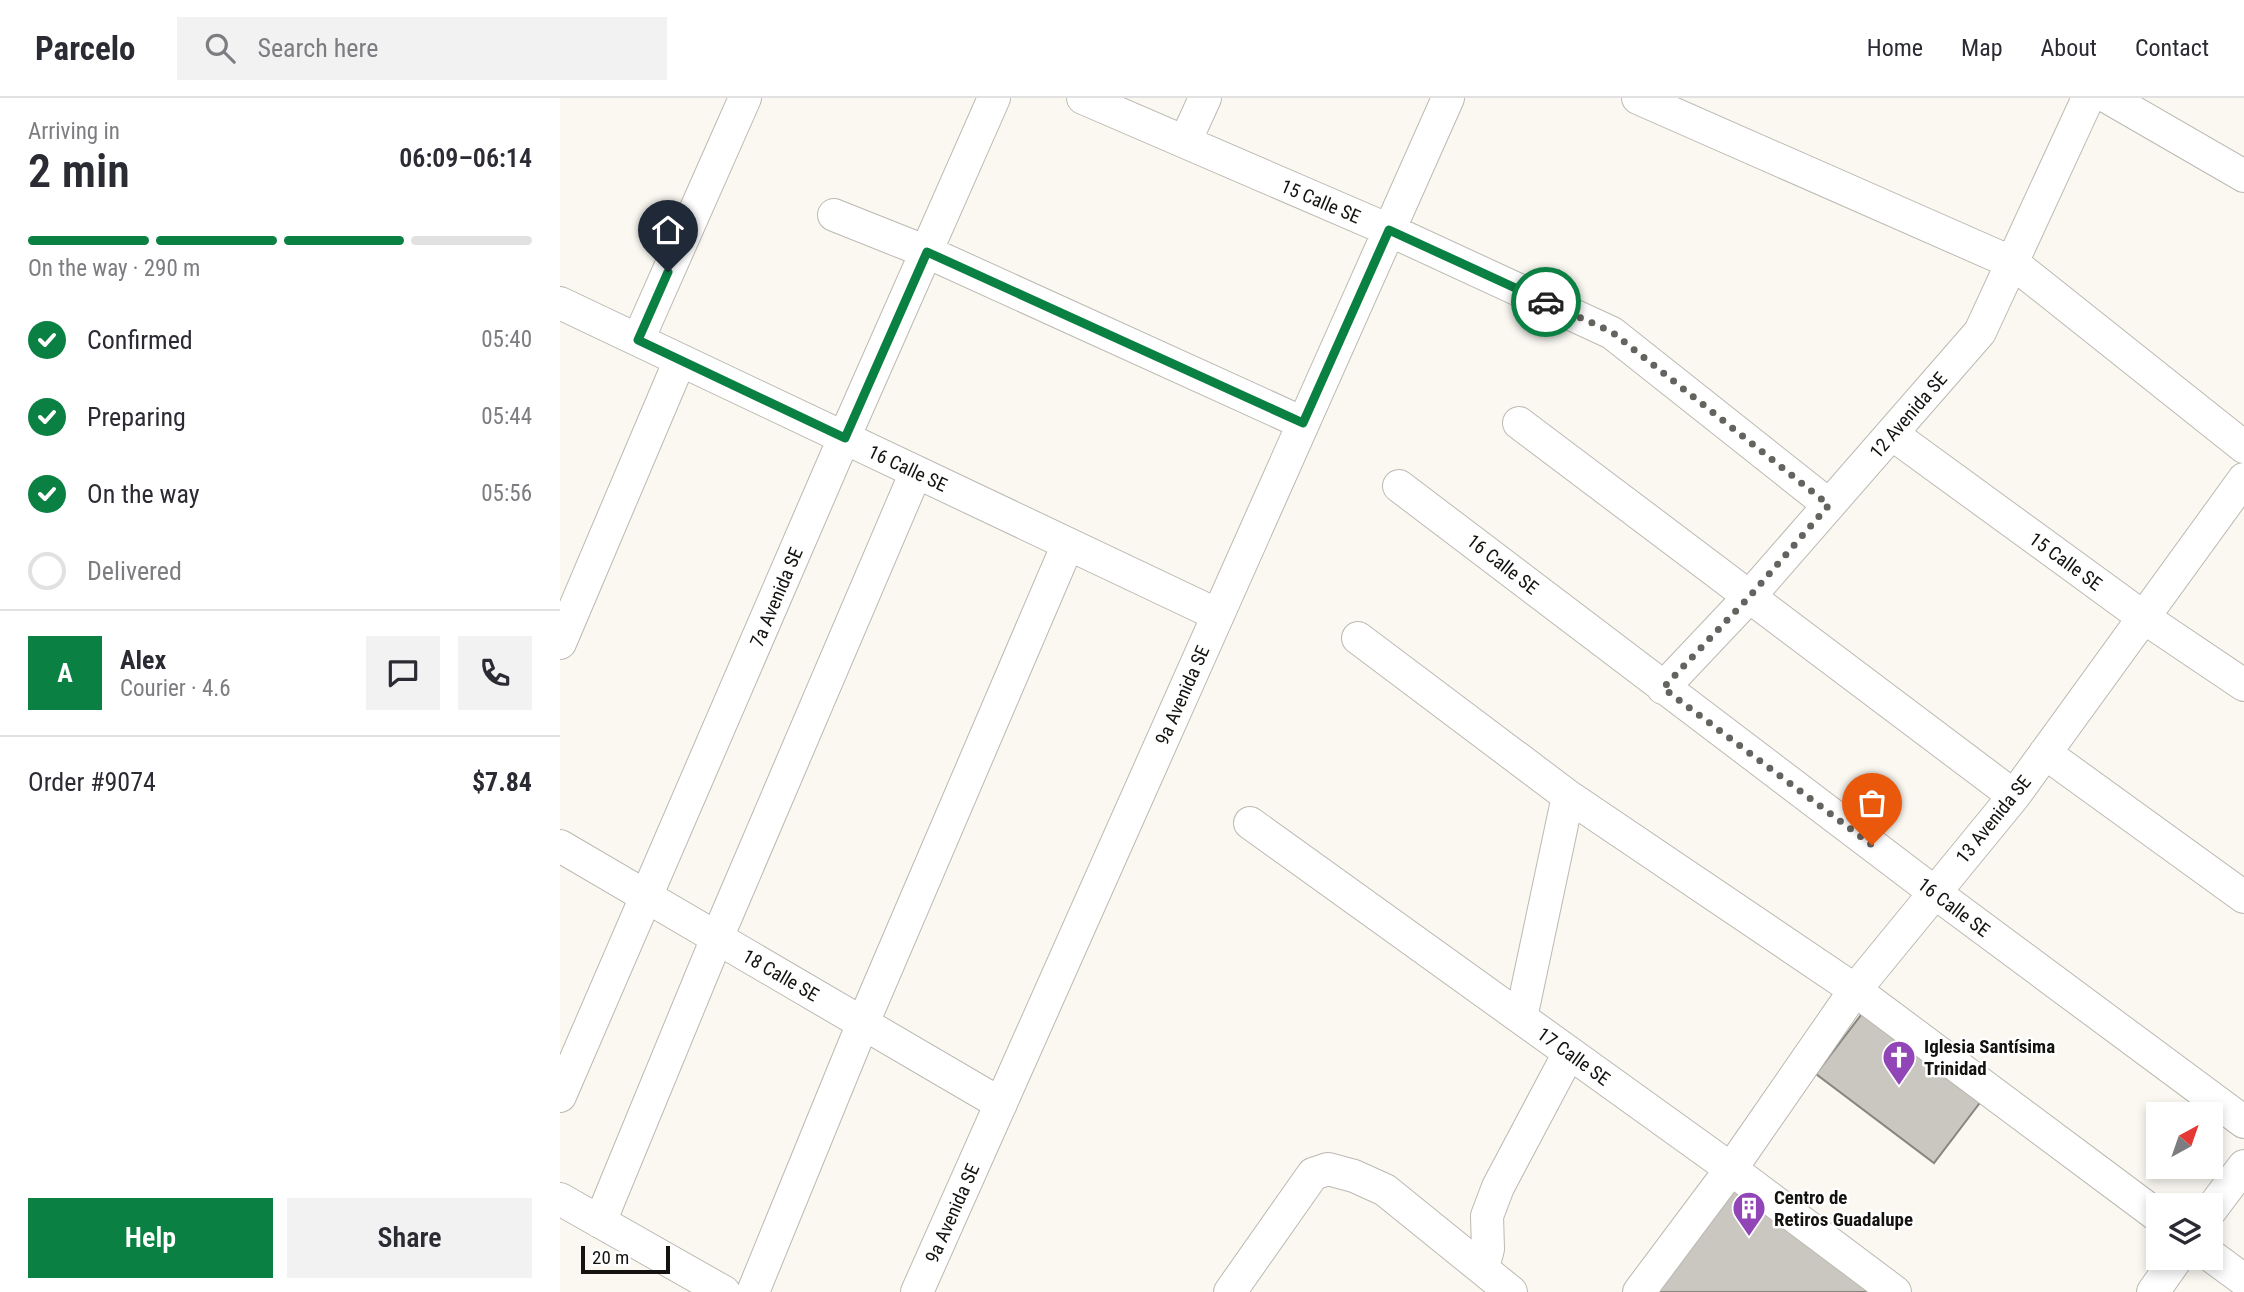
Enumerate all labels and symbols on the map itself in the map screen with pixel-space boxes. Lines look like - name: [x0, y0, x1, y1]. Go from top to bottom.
- street label: 15 Calle SE: [1278, 174, 1364, 229]
- pin: [638, 200, 698, 272]
- courier: [1511, 267, 1581, 337]
- street label: 12 Avenida SE: [1865, 368, 1952, 463]
- street label: 16 Calle SE: [865, 440, 951, 497]
- street label: 15 Calle SE: [2025, 527, 2107, 595]
- street label: 16 Calle SE: [1462, 529, 1543, 599]
- street label: 7a Avenida SE: [745, 544, 808, 650]
- street label: 9a Avenida SE: [1150, 642, 1215, 748]
- street label: 13 Avenida SE: [1951, 771, 2036, 868]
- pin: [1842, 773, 1902, 845]
- street label: 16 Calle SE: [1913, 873, 1994, 942]
- street label: 18 Calle SE: [739, 944, 823, 1006]
- street label: 17 Calle SE: [1533, 1022, 1615, 1090]
- place label: Iglesia Santísima Trinidad: [1924, 1035, 2055, 1080]
- church icon: Iglesia Santísima Trinidad: [1880, 1038, 1918, 1087]
- north arrow: [2146, 1102, 2222, 1180]
- street label: 9a Avenida SE: [920, 1160, 985, 1266]
- place label: Centro de Retiros Guadalupe: [1774, 1186, 1913, 1231]
- building icon: Centro de Retiros Guadalupe: [1730, 1189, 1768, 1238]
- scale bar: [581, 1243, 670, 1275]

